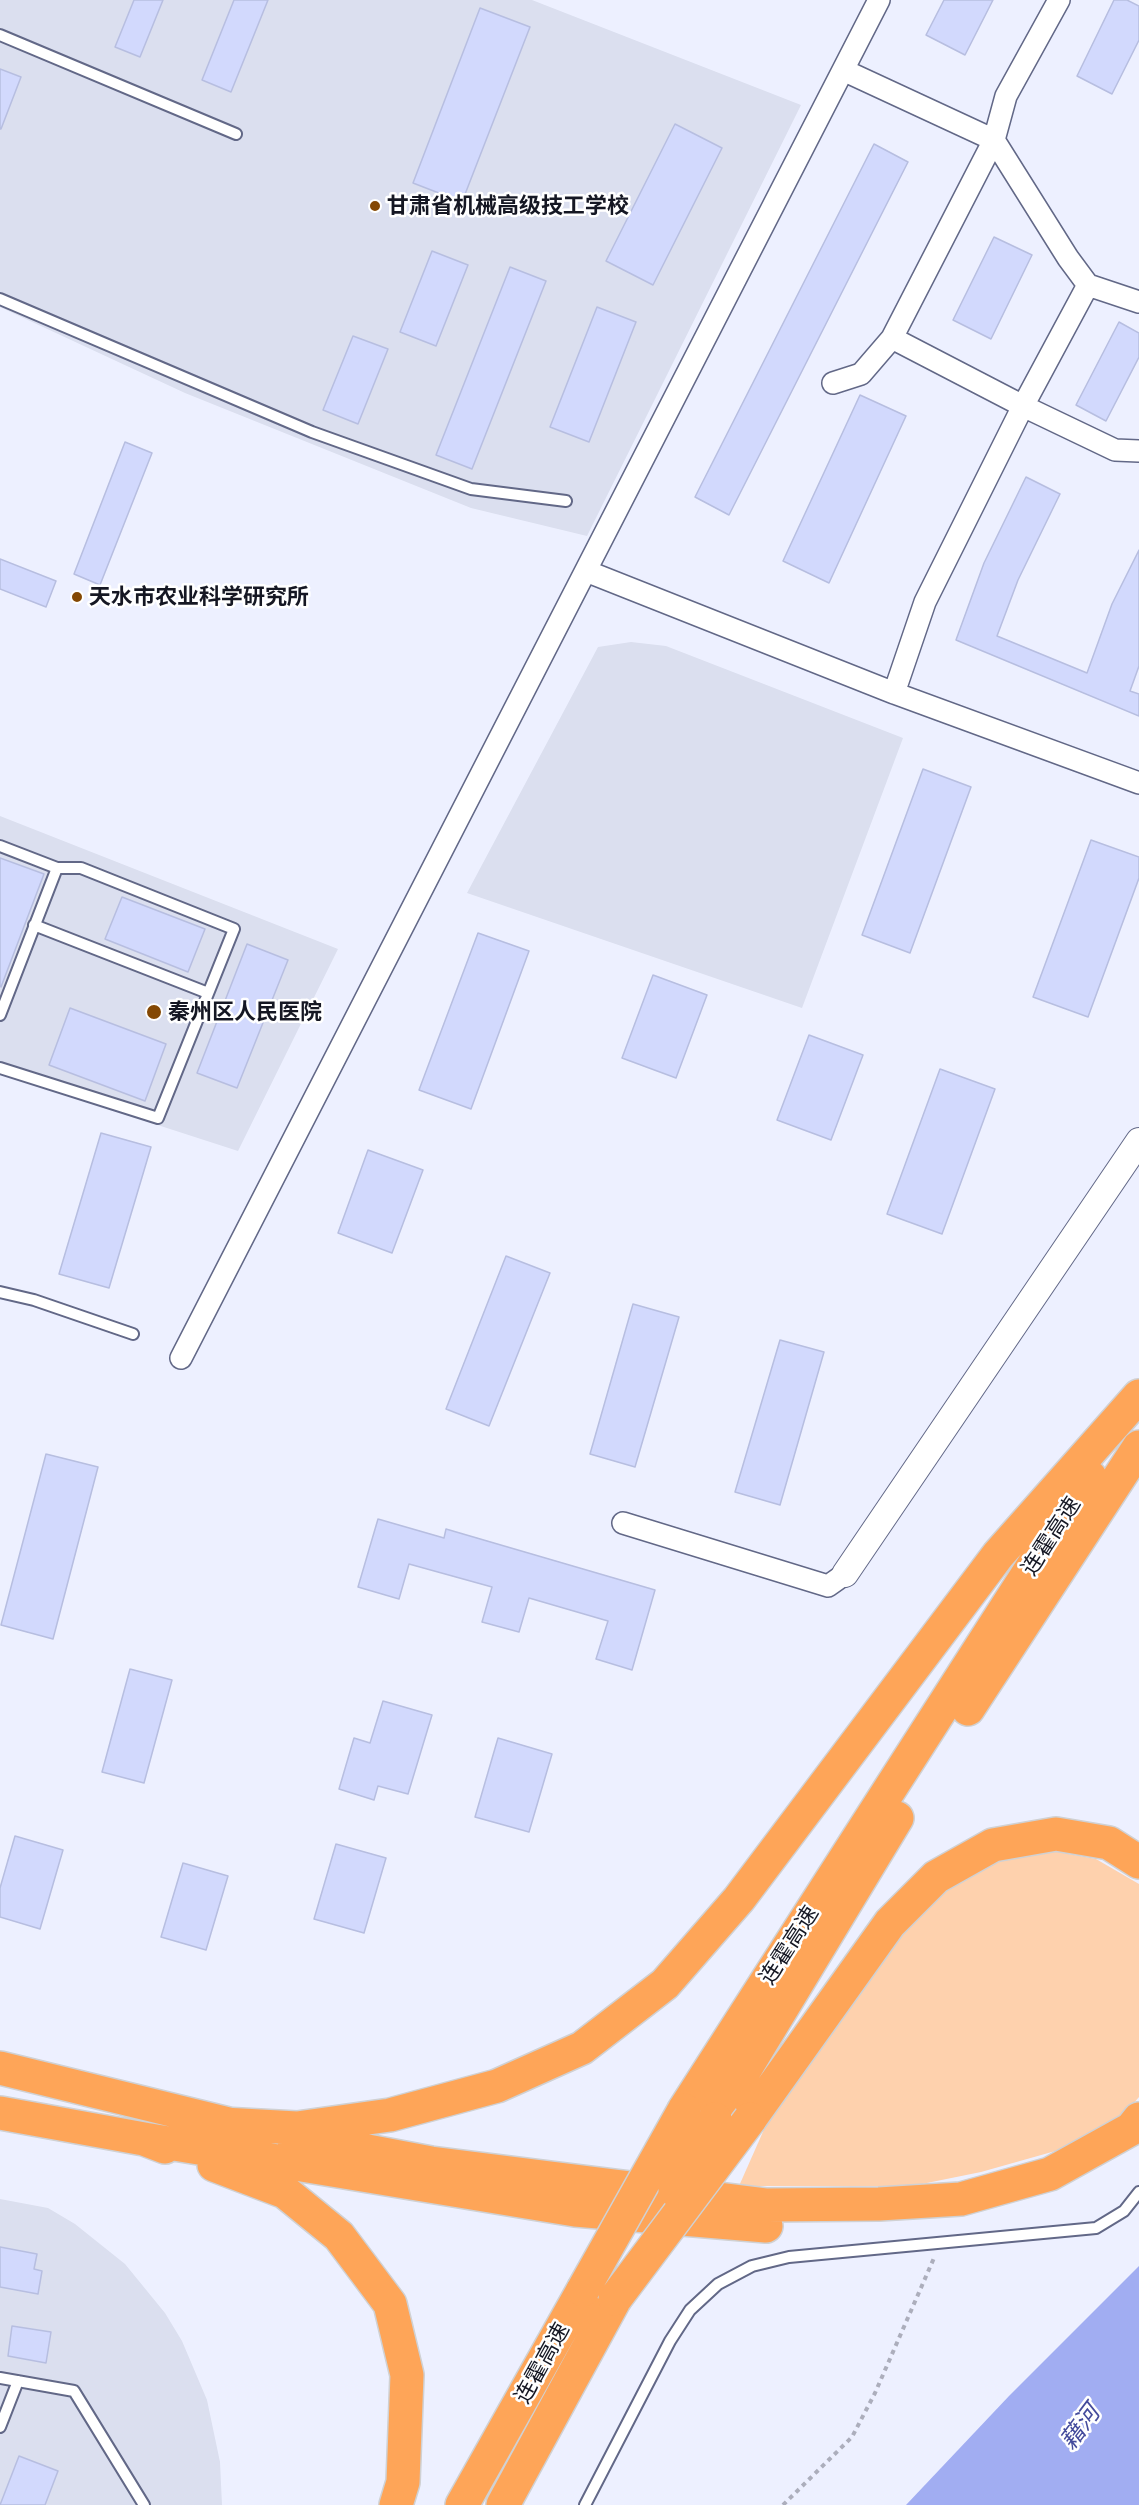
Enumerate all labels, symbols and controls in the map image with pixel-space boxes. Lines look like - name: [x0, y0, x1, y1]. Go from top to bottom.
- place label: 甘肃省机械高级技工学校: [387, 193, 629, 219]
- marker: 甘肃省机械高级技工学校: [368, 199, 382, 213]
- place label: 天水市农业科学研究所: [89, 584, 309, 610]
- marker: 天水市农业科学研究所: [70, 590, 84, 604]
- place label: 秦州区人民医院: [168, 999, 322, 1025]
- marker: 秦州区人民医院: [145, 1003, 163, 1021]
- street label: 连霍高速: [1016, 1492, 1086, 1580]
- street label: 连霍高速: [754, 1901, 824, 1989]
- street label: 连霍高速: [509, 2318, 575, 2408]
- water label: 藉河: [1054, 2399, 1106, 2455]

